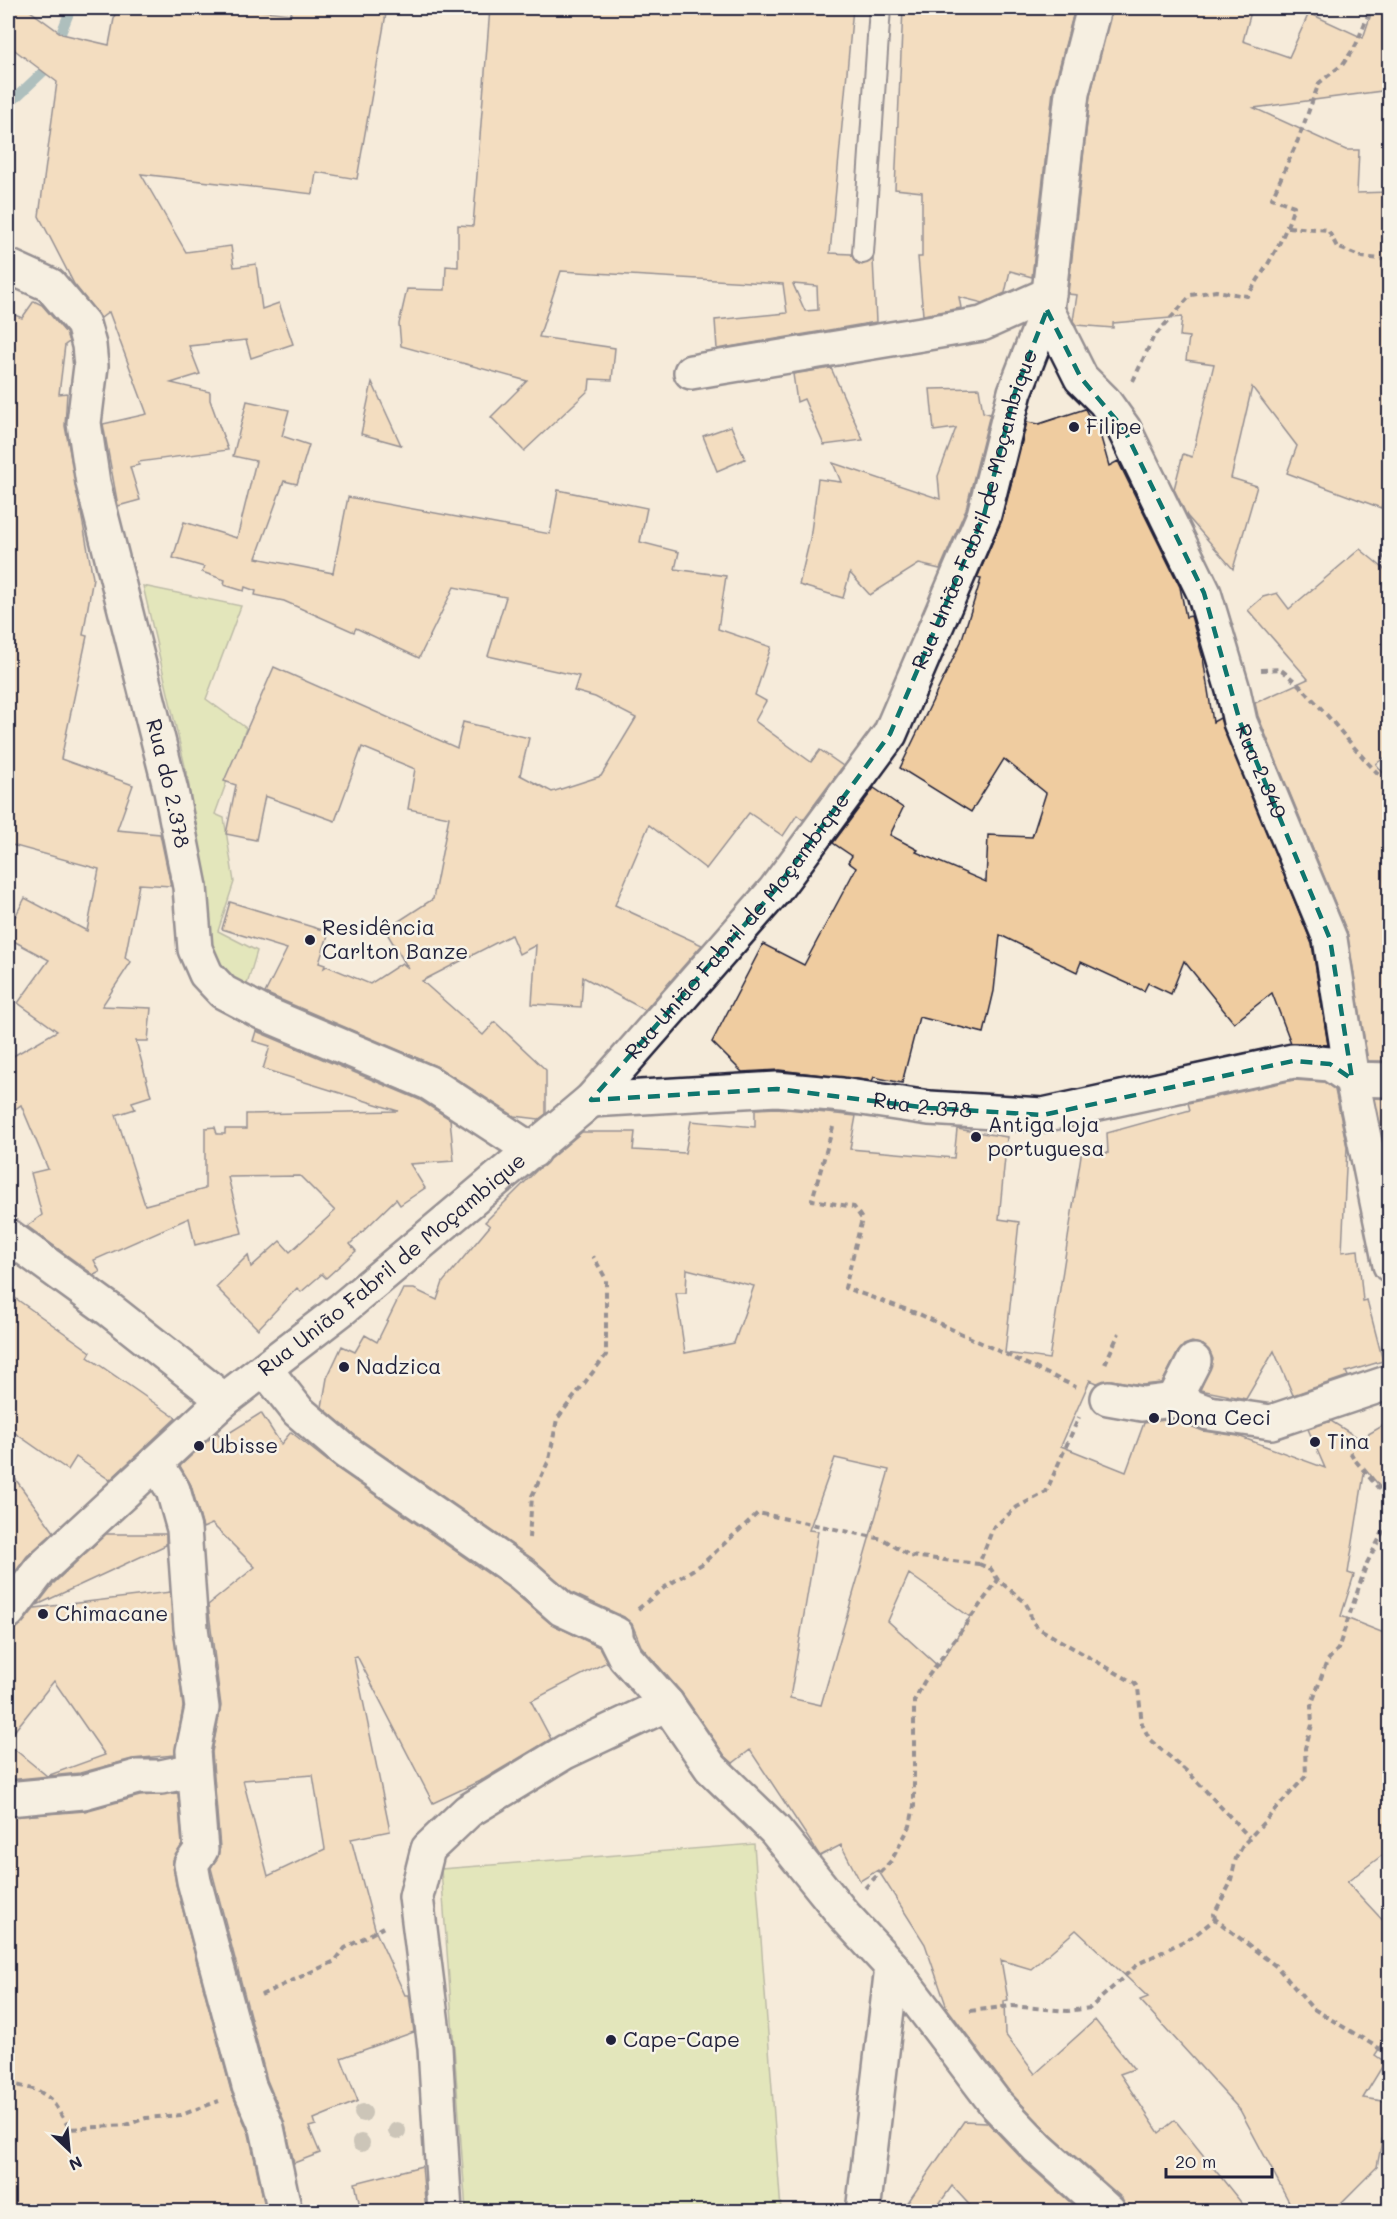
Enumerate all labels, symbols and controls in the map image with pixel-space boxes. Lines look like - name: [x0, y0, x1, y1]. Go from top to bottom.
- street label: Rua União Fabril de Moçambique: [904, 345, 1042, 673]
- place label: Filipe: [1086, 412, 1142, 439]
- marker: Filipe: [1067, 420, 1081, 434]
- street label: Rua do 2.378: [141, 716, 197, 850]
- street label: Rua 2.349: [1230, 720, 1293, 822]
- street label: Rua União Fabril de Moçambique: [618, 786, 855, 1064]
- place label: Residência Carlton Banze: [322, 913, 468, 964]
- marker: Residência Carlton Banze: [303, 933, 317, 947]
- street label: Rua 2.378: [872, 1085, 973, 1123]
- place label: Antiga loja portuguesa: [988, 1110, 1105, 1161]
- marker: Antiga loja portuguesa: [969, 1130, 983, 1144]
- street label: Rua União Fabril de Moçambique: [252, 1146, 530, 1381]
- place label: Nadzica: [356, 1352, 441, 1379]
- marker: Nadzica: [337, 1360, 351, 1374]
- place label: Dona Ceci: [1166, 1403, 1271, 1430]
- marker: Dona Ceci: [1147, 1411, 1161, 1425]
- place label: Tina: [1327, 1427, 1370, 1454]
- place label: Ubisse: [211, 1431, 278, 1458]
- marker: Tina: [1308, 1435, 1322, 1449]
- marker: Ubisse: [192, 1439, 206, 1453]
- place label: Chimacane: [55, 1599, 168, 1626]
- marker: Chimacane: [36, 1607, 50, 1621]
- place label: Cape-Cape: [623, 2025, 740, 2052]
- marker: Cape-Cape: [604, 2033, 618, 2047]
- north arrow: [39, 2120, 99, 2180]
- scale bar: [1166, 2141, 1272, 2179]
- text: 20 m: [1175, 2149, 1216, 2173]
- text: N: [66, 2152, 86, 2176]

